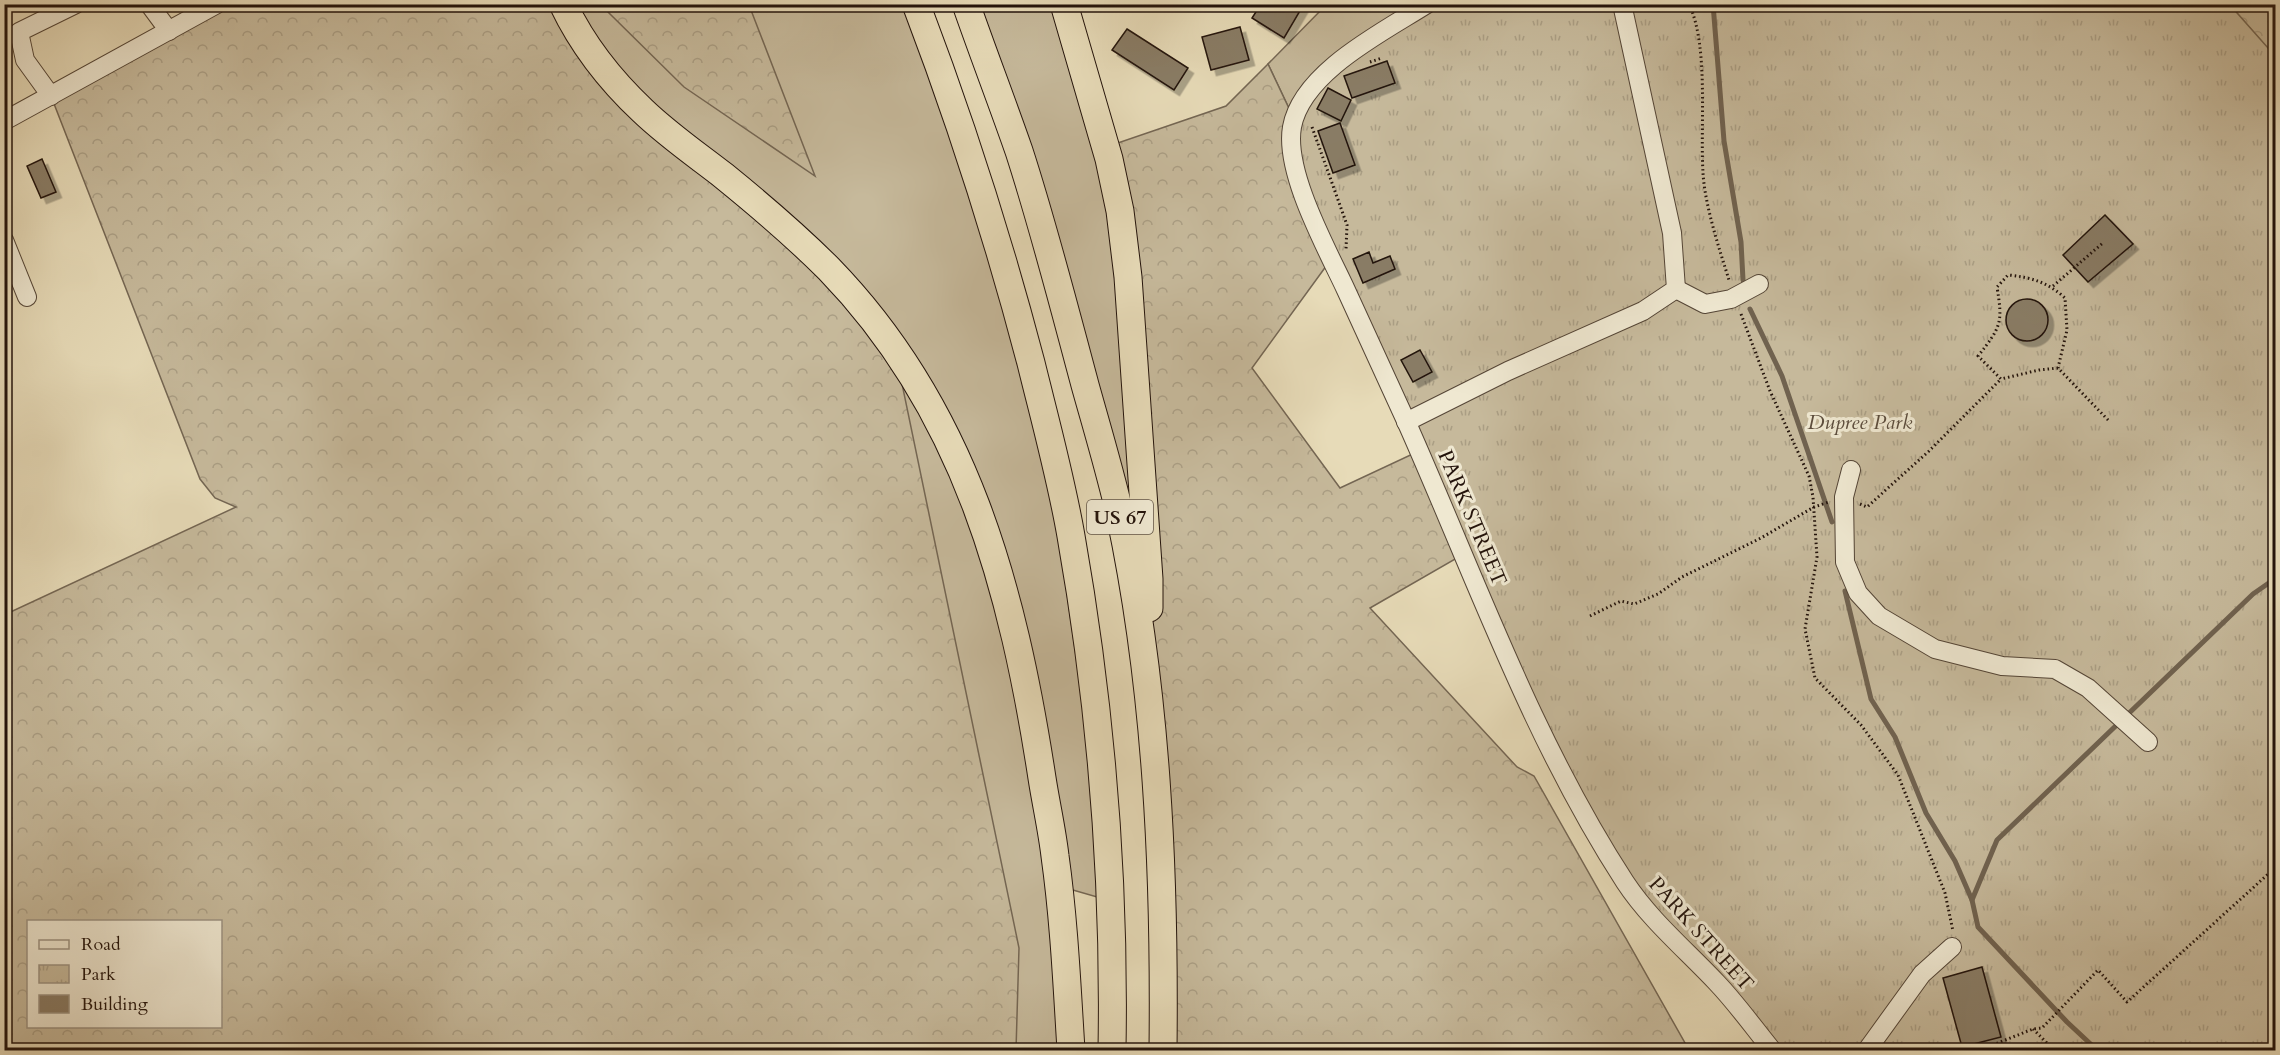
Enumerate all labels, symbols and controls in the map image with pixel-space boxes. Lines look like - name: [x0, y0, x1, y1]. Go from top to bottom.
- park label: Dupree Park: [1808, 408, 1913, 437]
- street label: PARK STREET: [1430, 446, 1514, 590]
- road number: US 67: [1087, 500, 1153, 534]
- street label: PARK STREET: [1642, 870, 1760, 998]
- legend: [27, 920, 222, 1028]
- text: Road: [81, 932, 121, 957]
- text: Park: [81, 962, 116, 987]
- text: Building: [81, 992, 149, 1017]

